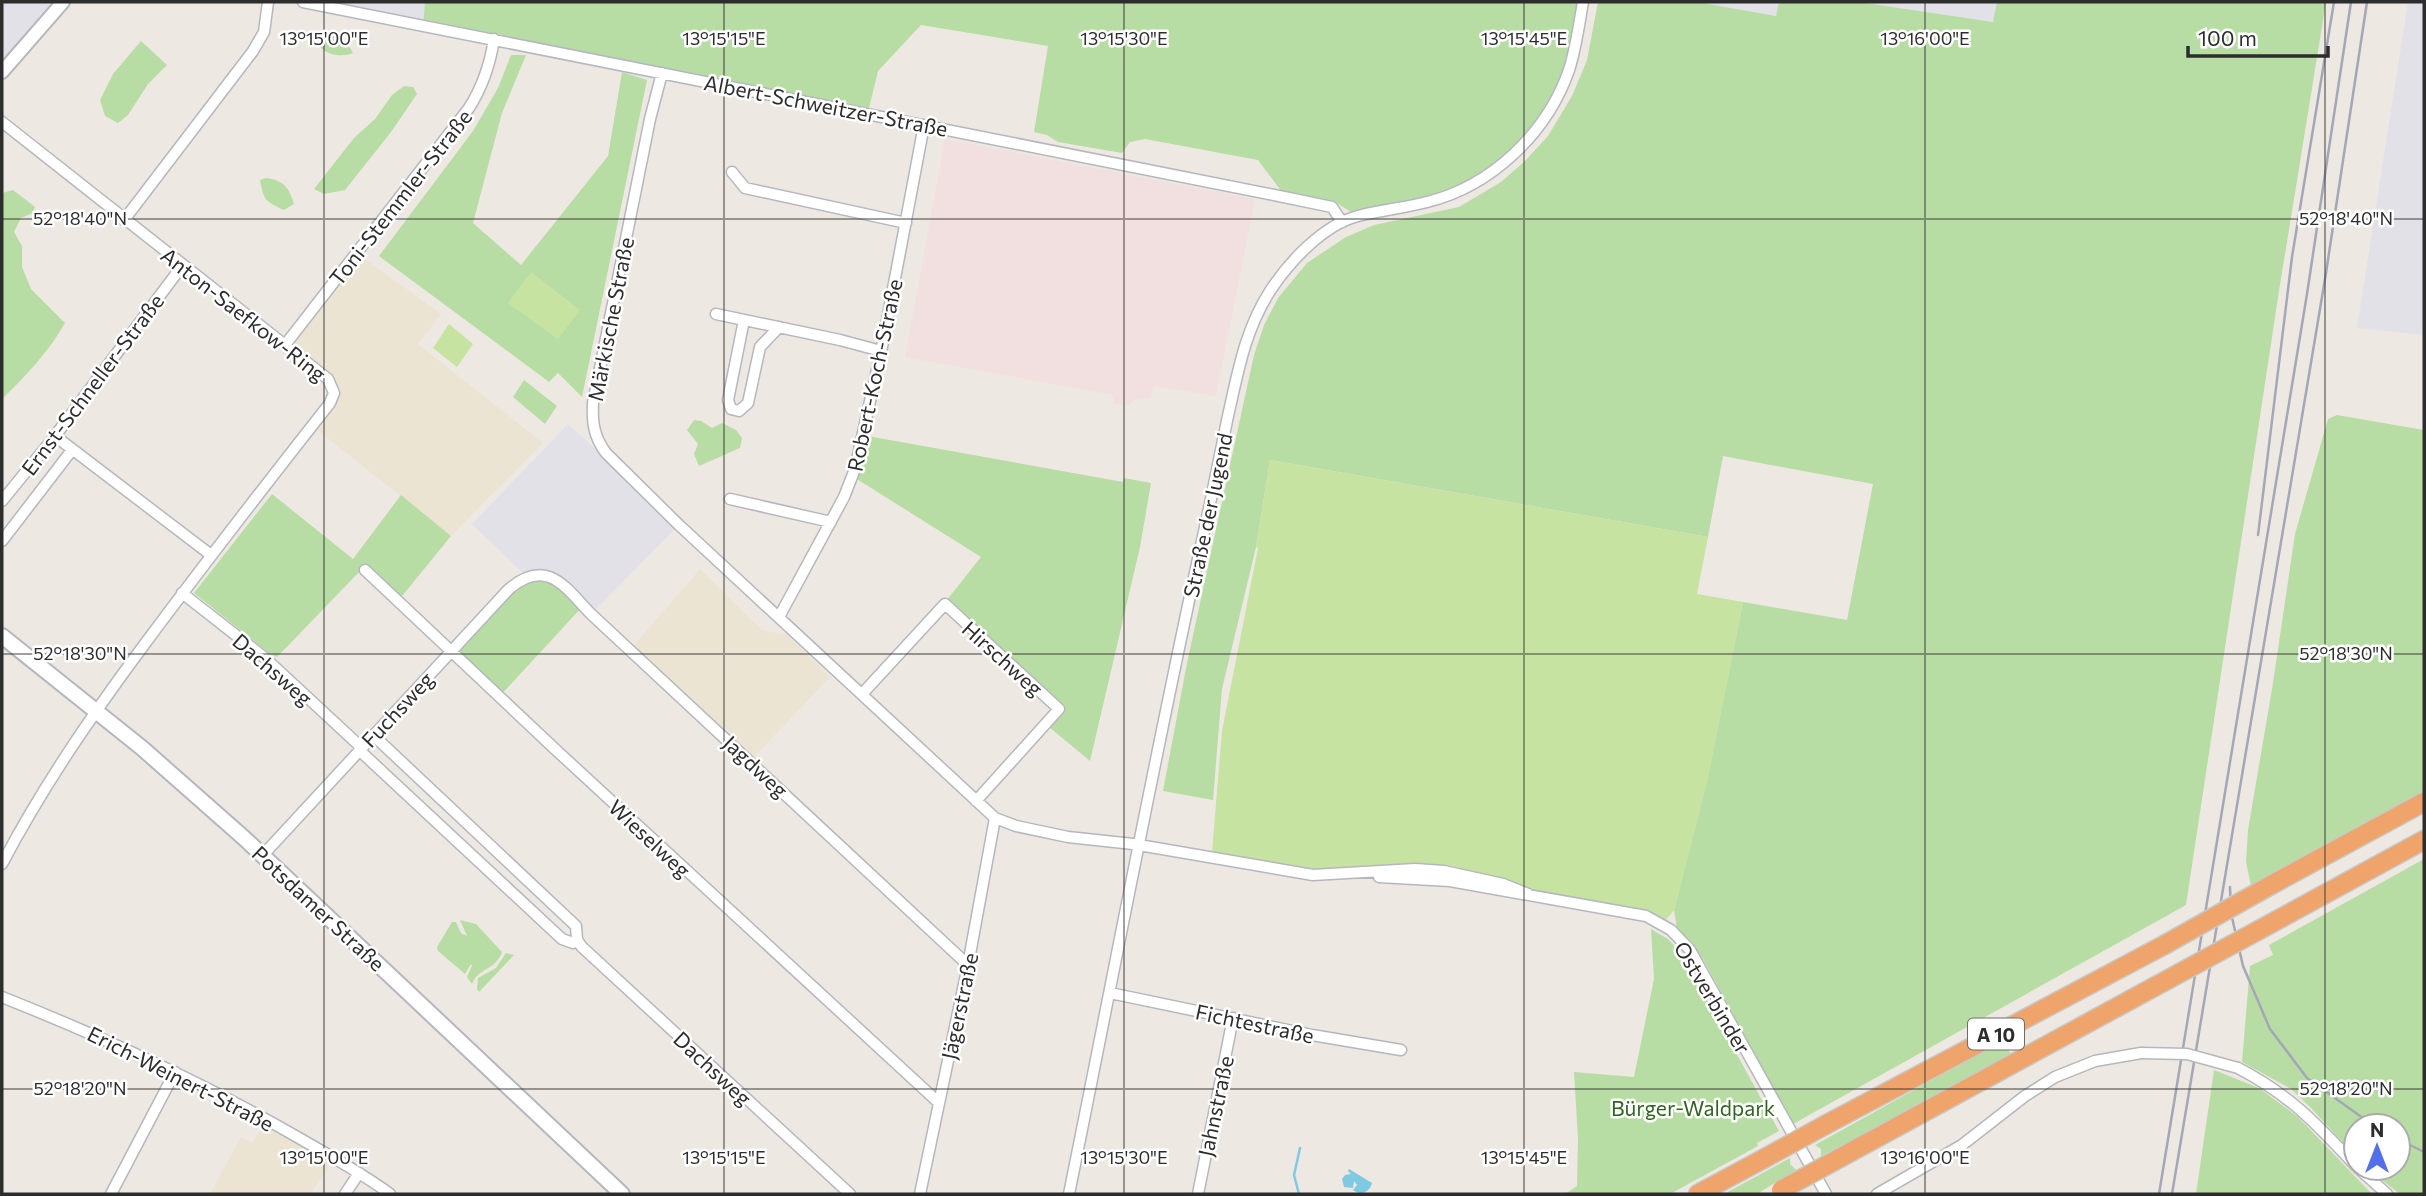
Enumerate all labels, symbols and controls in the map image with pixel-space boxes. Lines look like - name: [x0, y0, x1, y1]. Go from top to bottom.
- scale bar: [2188, 14, 2328, 58]
- text: 100 m: [2198, 25, 2257, 50]
- text: 13°15'00"E: [280, 27, 368, 49]
- text: 13°15'15"E: [682, 27, 766, 49]
- text: 13°15'30"E: [1080, 27, 1168, 49]
- text: 13°15'45"E: [1481, 27, 1567, 49]
- text: 13°16'00"E: [1880, 27, 1970, 49]
- street label: Albert-Schweitzer-Straße: [702, 69, 950, 141]
- street label: Toni-Stemmler-Straße: [324, 104, 476, 290]
- text: 52°18'40"N: [33, 207, 127, 229]
- text: 52°18'40"N: [2299, 207, 2393, 229]
- street label: Märkische Straße: [582, 235, 638, 403]
- street label: Anton-Saefkow-Ring: [156, 242, 332, 386]
- street label: Robert-Koch-Straße: [841, 276, 907, 474]
- street label: Ernst-Schneller-Straße: [16, 288, 168, 480]
- street label: Straße der Jugend: [1177, 430, 1237, 600]
- street label: Hirschweg: [958, 615, 1048, 701]
- street label: Dachsweg: [228, 628, 318, 710]
- text: 52°18'30"N: [33, 642, 127, 664]
- text: 52°18'30"N: [2299, 642, 2393, 664]
- street label: Fuchsweg: [356, 666, 438, 752]
- street label: Jagdweg: [718, 730, 794, 802]
- street label: Wieselweg: [604, 794, 696, 882]
- street label: Potsdamer Straße: [248, 840, 390, 976]
- street label: Ostverbinder: [1670, 936, 1756, 1058]
- street label: Jägerstraße: [936, 950, 982, 1062]
- street label: Fichtestraße: [1193, 998, 1317, 1048]
- road number: A 10: [1968, 1018, 2024, 1050]
- street label: Erich-Weinert-Straße: [84, 1020, 278, 1136]
- street label: Dachsweg: [669, 1026, 757, 1110]
- street label: Jahnstraße: [1192, 1053, 1238, 1159]
- text: 52°18'20"N: [33, 1077, 127, 1099]
- text: 52°18'20"N: [2299, 1077, 2393, 1099]
- park label: Bürger-Waldpark: [1611, 1095, 1775, 1120]
- north arrow: [2342, 1112, 2412, 1182]
- text: N: [2370, 1118, 2384, 1141]
- text: 13°15'00"E: [280, 1146, 368, 1168]
- text: 13°15'15"E: [682, 1146, 766, 1168]
- text: 13°15'30"E: [1080, 1146, 1168, 1168]
- text: 13°15'45"E: [1481, 1146, 1567, 1168]
- text: 13°16'00"E: [1880, 1146, 1970, 1168]

